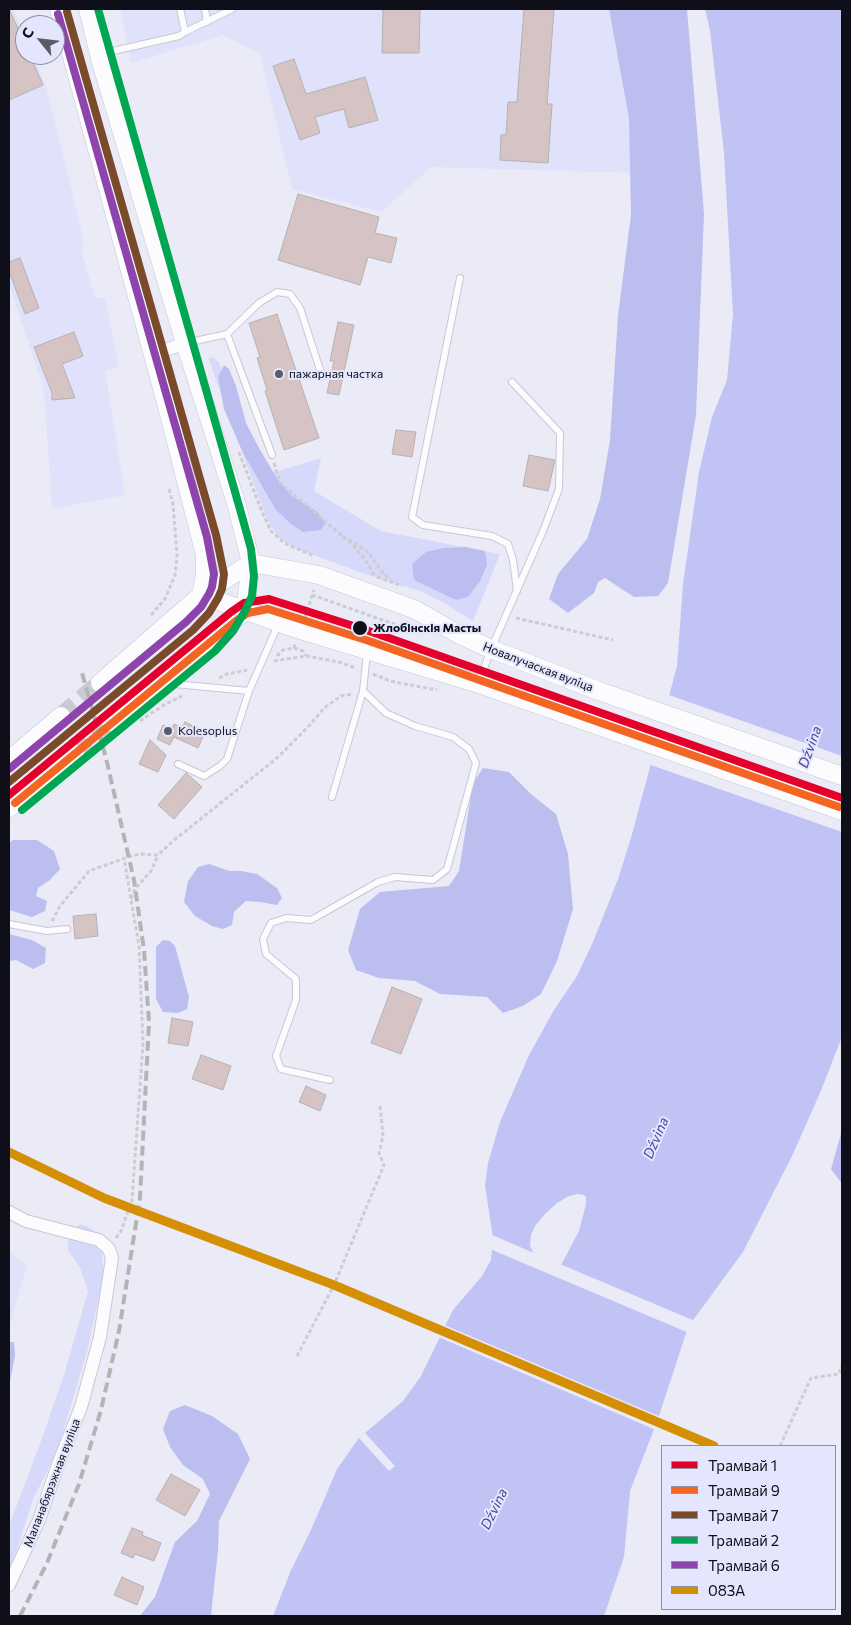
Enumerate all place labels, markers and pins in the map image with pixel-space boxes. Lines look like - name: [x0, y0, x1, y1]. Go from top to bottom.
- place label: пажарная частка: [289, 367, 383, 381]
- marker: пажарная частка: [273, 368, 285, 380]
- marker: Жлобінскія Масты: [351, 619, 369, 637]
- place label: Жлобінскія Масты: [373, 621, 481, 635]
- place label: Kolesoplus: [178, 724, 237, 738]
- marker: Kolesoplus: [162, 725, 174, 737]

